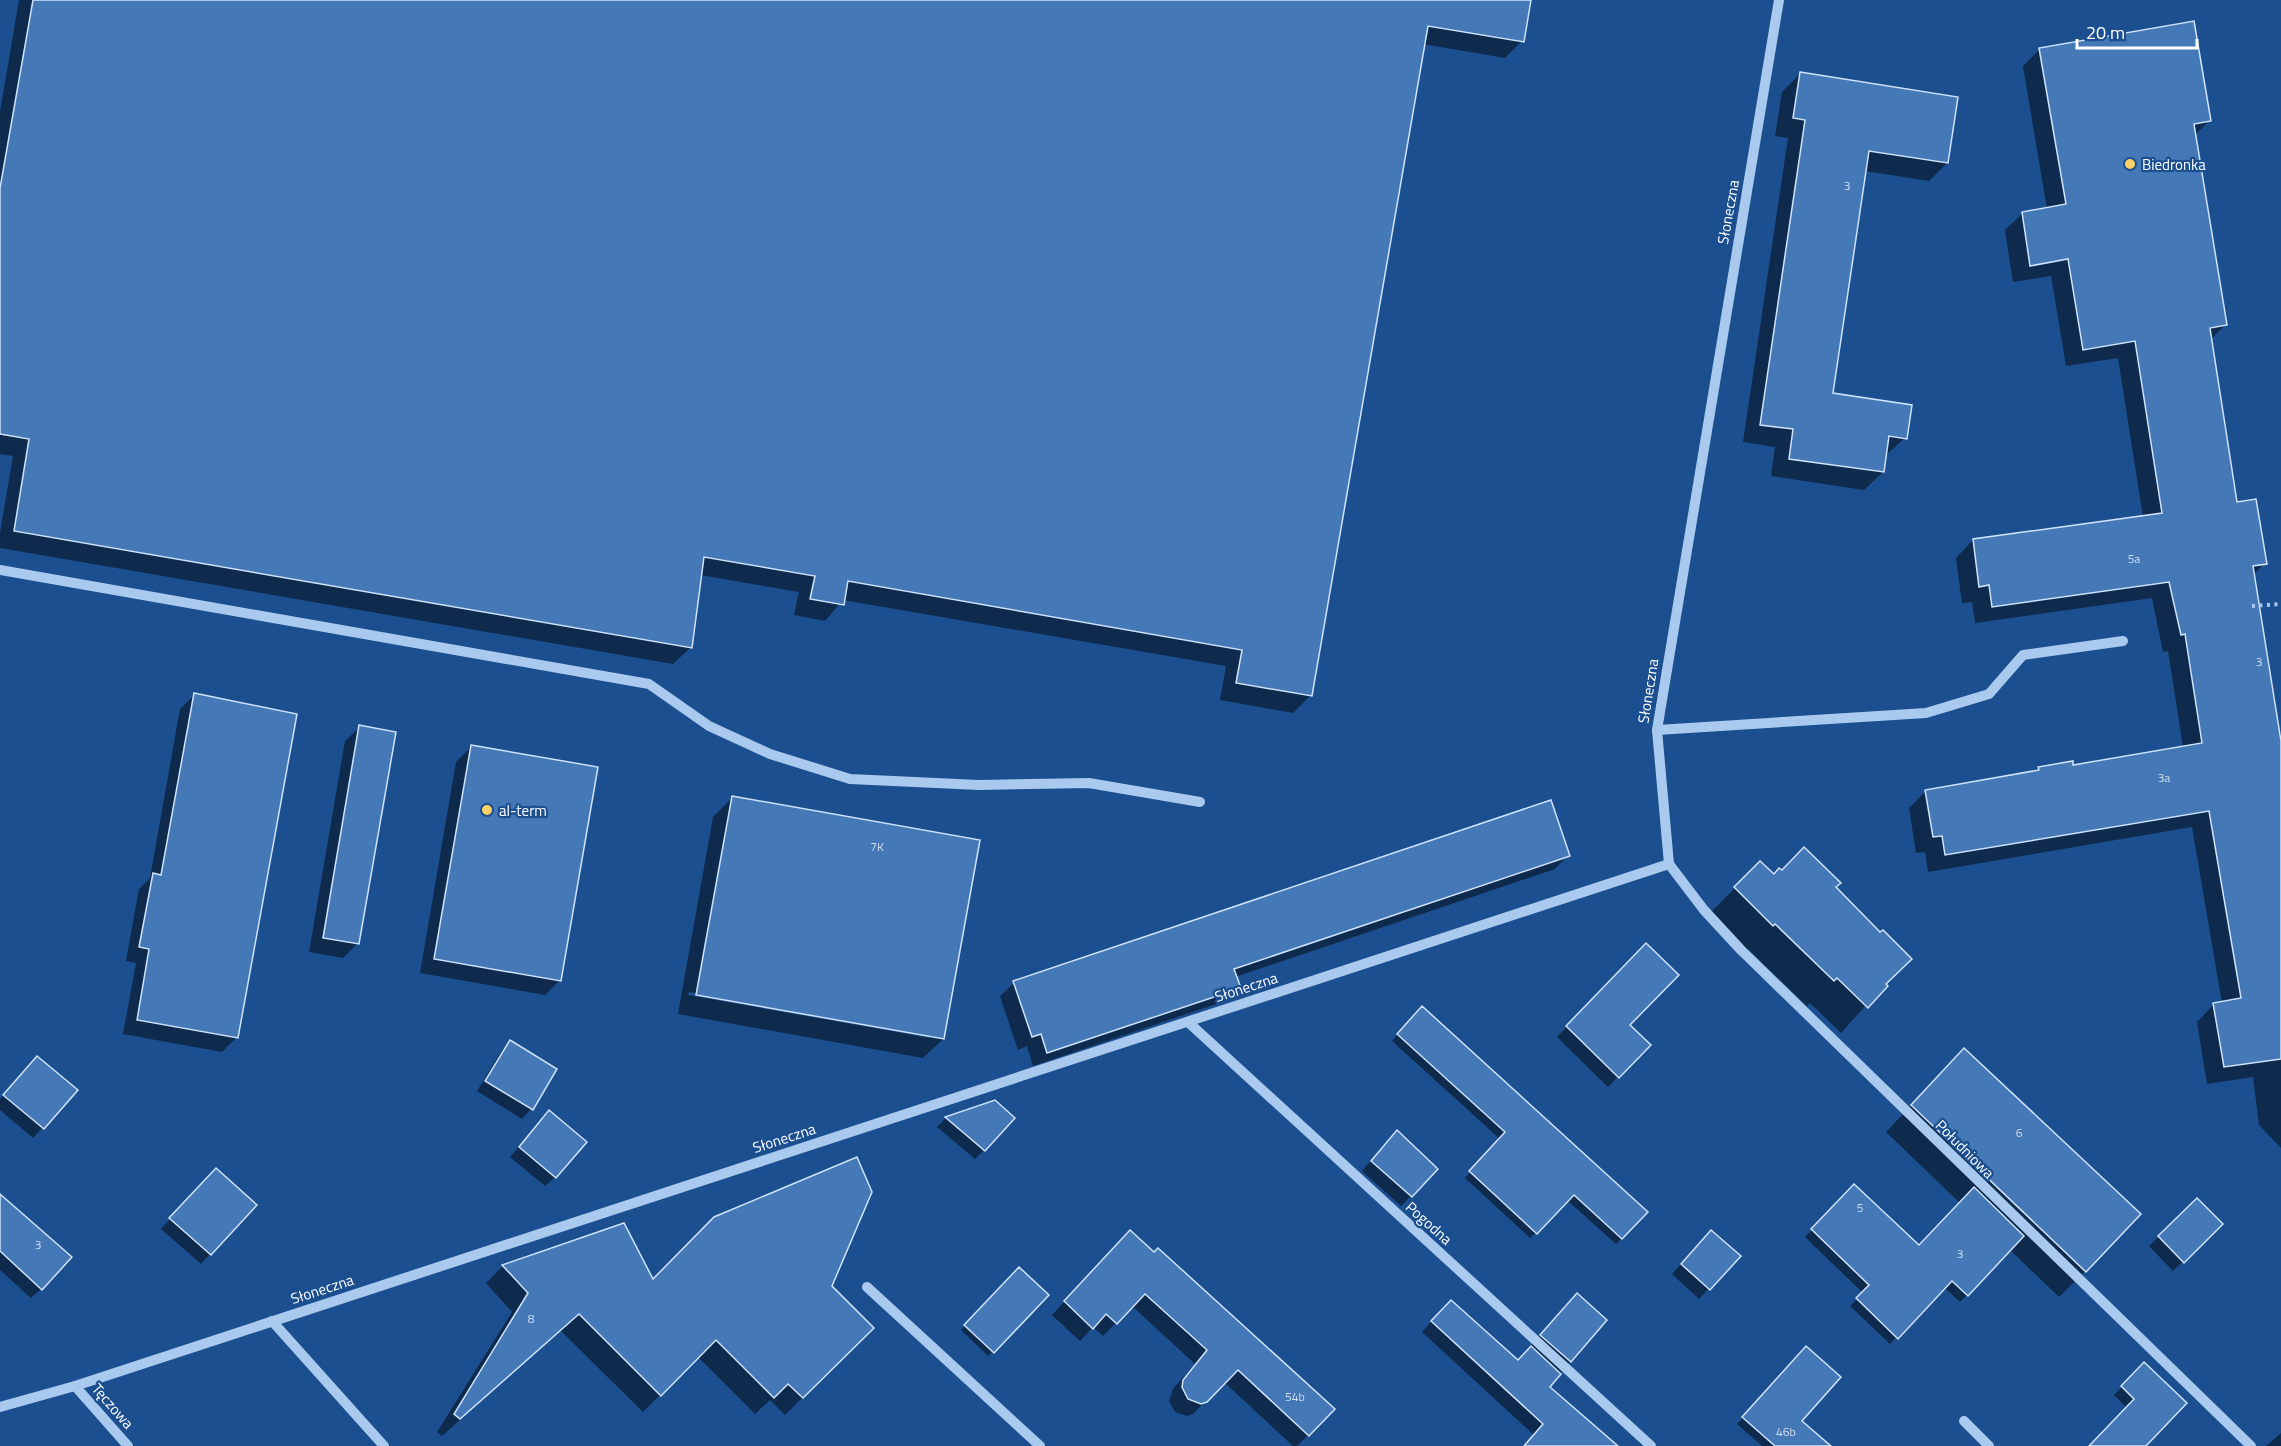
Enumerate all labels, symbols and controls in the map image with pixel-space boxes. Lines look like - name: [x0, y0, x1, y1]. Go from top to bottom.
- scale bar: [2077, 12, 2197, 50]
- text: 20 m: [2086, 19, 2125, 46]
- place label: Biedronka: [2142, 153, 2206, 176]
- marker: Biedronka: [2123, 157, 2137, 171]
- house number: 3: [1844, 176, 1850, 195]
- street label: Słoneczna: [1711, 177, 1745, 246]
- house number: 5a: [2128, 549, 2140, 568]
- house number: 3: [2256, 652, 2262, 671]
- street label: Słoneczna: [1632, 656, 1665, 725]
- house number: 3a: [2158, 768, 2170, 787]
- place label: al-term: [499, 799, 547, 822]
- marker: al-term: [480, 803, 494, 817]
- house number: 7K: [870, 837, 884, 856]
- street label: Słoneczna: [1211, 966, 1281, 1008]
- street label: Południowa: [1930, 1114, 2000, 1184]
- street label: Słoneczna: [749, 1117, 819, 1159]
- house number: 6: [2016, 1123, 2023, 1142]
- street label: Pogodna: [1401, 1196, 1458, 1251]
- house number: 5: [1857, 1198, 1864, 1217]
- house number: 3: [35, 1235, 41, 1254]
- house number: 3: [1957, 1244, 1963, 1263]
- street label: Słoneczna: [287, 1268, 357, 1310]
- house number: 8: [528, 1309, 535, 1328]
- street label: Tęczowa: [87, 1378, 140, 1434]
- house number: 54b: [1285, 1387, 1305, 1406]
- house number: 46b: [1776, 1422, 1796, 1441]

